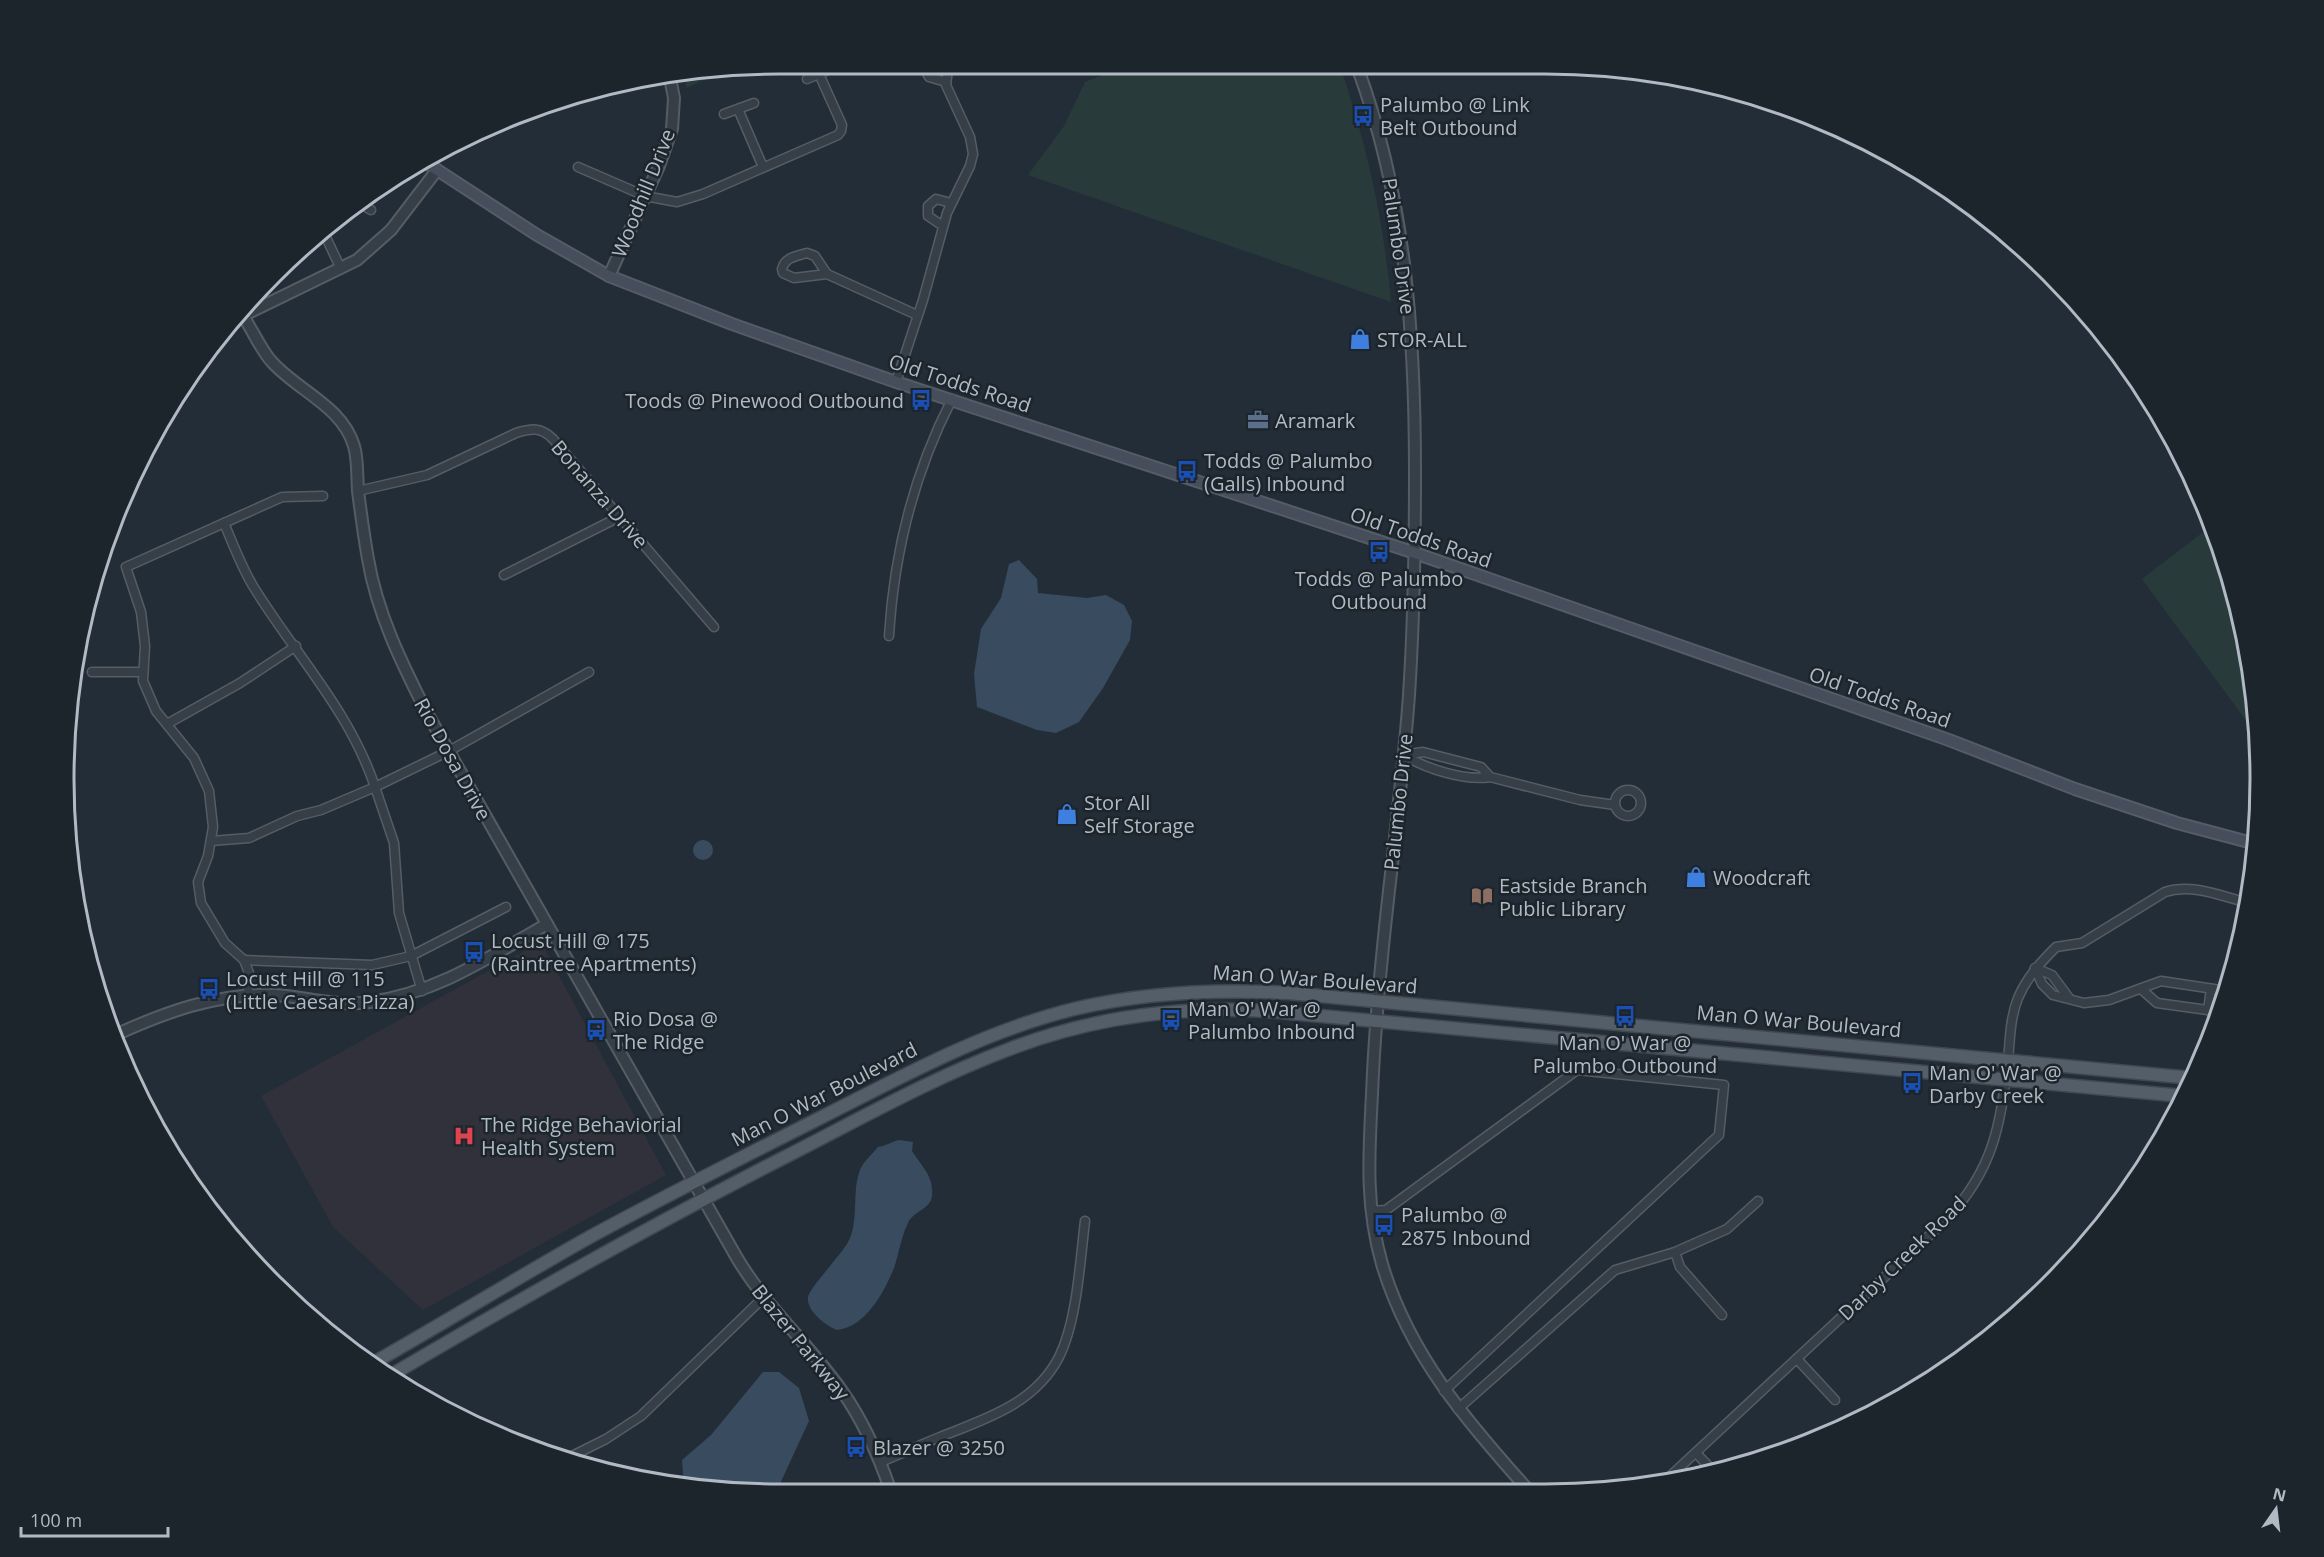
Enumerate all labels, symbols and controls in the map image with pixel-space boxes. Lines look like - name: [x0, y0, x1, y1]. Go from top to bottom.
- place label: Palumbo @ Link Belt Outbound: [1380, 91, 1530, 141]
- bus stop icon: Palumbo @ Link Belt Outbound: [1351, 104, 1375, 128]
- street label: Woodhill Drive: [605, 125, 681, 261]
- street label: Palumbo Drive: [1376, 176, 1422, 316]
- place label: STOR-ALL: [1377, 326, 1467, 353]
- shop icon: STOR-ALL: [1348, 327, 1372, 351]
- street label: Old Todds Road: [885, 347, 1035, 419]
- place label: Toods @ Pinewood Outbound: [625, 387, 904, 414]
- bus stop icon: Toods @ Pinewood Outbound: [909, 388, 933, 412]
- place label: Aramark: [1275, 407, 1356, 434]
- office icon: Aramark: [1246, 408, 1270, 432]
- street label: Bonanza Drive: [545, 434, 655, 554]
- place label: Todds @ Palumbo (Galls) Inbound: [1204, 447, 1373, 497]
- bus stop icon: Todds @ Palumbo (Galls) Inbound: [1175, 459, 1199, 483]
- street label: Old Todds Road: [1347, 500, 1495, 574]
- bus stop icon: Todds @ Palumbo Outbound: [1367, 540, 1391, 564]
- place label: Todds @ Palumbo Outbound: [1295, 565, 1463, 615]
- street label: Old Todds Road: [1806, 660, 1954, 734]
- street label: Rio Dosa Drive: [408, 693, 498, 825]
- street label: Palumbo Drive: [1377, 732, 1419, 872]
- place label: Stor All Self Storage: [1084, 789, 1195, 839]
- shop icon: Stor All Self Storage: [1055, 802, 1079, 826]
- place label: Woodcraft: [1713, 864, 1811, 891]
- shop icon: Woodcraft: [1684, 865, 1708, 889]
- place label: Eastside Branch Public Library: [1499, 872, 1647, 922]
- library icon: Eastside Branch Public Library: [1470, 884, 1494, 908]
- place label: Locust Hill @ 175 (Raintree Apartments): [491, 927, 697, 977]
- bus stop icon: Locust Hill @ 175 (Raintree Apartments): [462, 940, 486, 964]
- street label: Man O War Boulevard: [1212, 958, 1418, 1000]
- place label: Locust Hill @ 115 (Little Caesars Pizza): [226, 965, 415, 1015]
- bus stop icon: Locust Hill @ 115 (Little Caesars Pizza): [197, 977, 221, 1001]
- place label: Man O' War @ Palumbo Inbound: [1188, 995, 1355, 1045]
- street label: Man O War Boulevard: [1696, 999, 1902, 1043]
- bus stop icon: Man O' War @ Palumbo Outbound: [1613, 1004, 1637, 1028]
- place label: Rio Dosa @ The Ridge: [613, 1005, 718, 1055]
- bus stop icon: Man O' War @ Palumbo Inbound: [1159, 1008, 1183, 1032]
- bus stop icon: Rio Dosa @ The Ridge: [584, 1018, 608, 1042]
- place label: Man O' War @ Palumbo Outbound: [1533, 1029, 1717, 1079]
- street label: Man O War Boulevard: [726, 1035, 922, 1153]
- place label: Man O' War @ Darby Creek: [1929, 1059, 2062, 1109]
- bus stop icon: Man O' War @ Darby Creek: [1900, 1071, 1924, 1095]
- place label: The Ridge Behaviorial Health System: [481, 1111, 682, 1161]
- hospital icon: The Ridge Behaviorial Health System: [452, 1124, 476, 1148]
- street label: Darby Creek Road: [1832, 1190, 1972, 1326]
- place label: Palumbo @ 2875 Inbound: [1401, 1201, 1531, 1251]
- bus stop icon: Palumbo @ 2875 Inbound: [1372, 1213, 1396, 1237]
- street label: Blazer Parkway: [746, 1279, 857, 1406]
- place label: Blazer @ 3250: [873, 1434, 1005, 1461]
- bus stop icon: Blazer @ 3250: [844, 1435, 868, 1459]
- north arrow: [2246, 1479, 2306, 1539]
- text: N: [2271, 1482, 2289, 1507]
- scale bar: [21, 1500, 168, 1538]
- text: 100 m: [30, 1508, 82, 1532]

